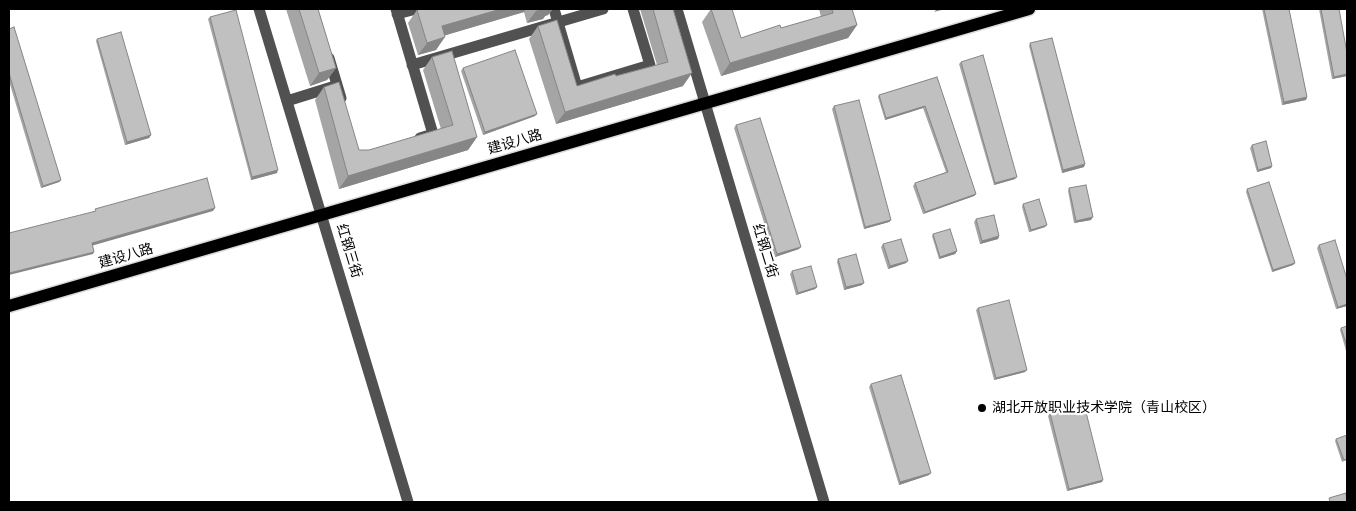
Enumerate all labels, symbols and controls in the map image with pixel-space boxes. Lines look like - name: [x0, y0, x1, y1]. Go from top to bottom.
- street label: 建设八路: [486, 126, 544, 158]
- street label: 红钢三街: [333, 222, 365, 280]
- street label: 红钢二街: [749, 222, 781, 280]
- street label: 建设八路: [97, 240, 155, 272]
- place label: 湖北开放职业技术学院（青山校区）: [992, 400, 1216, 416]
- marker: 湖北开放职业技术学院（青山校区）: [976, 402, 988, 414]

